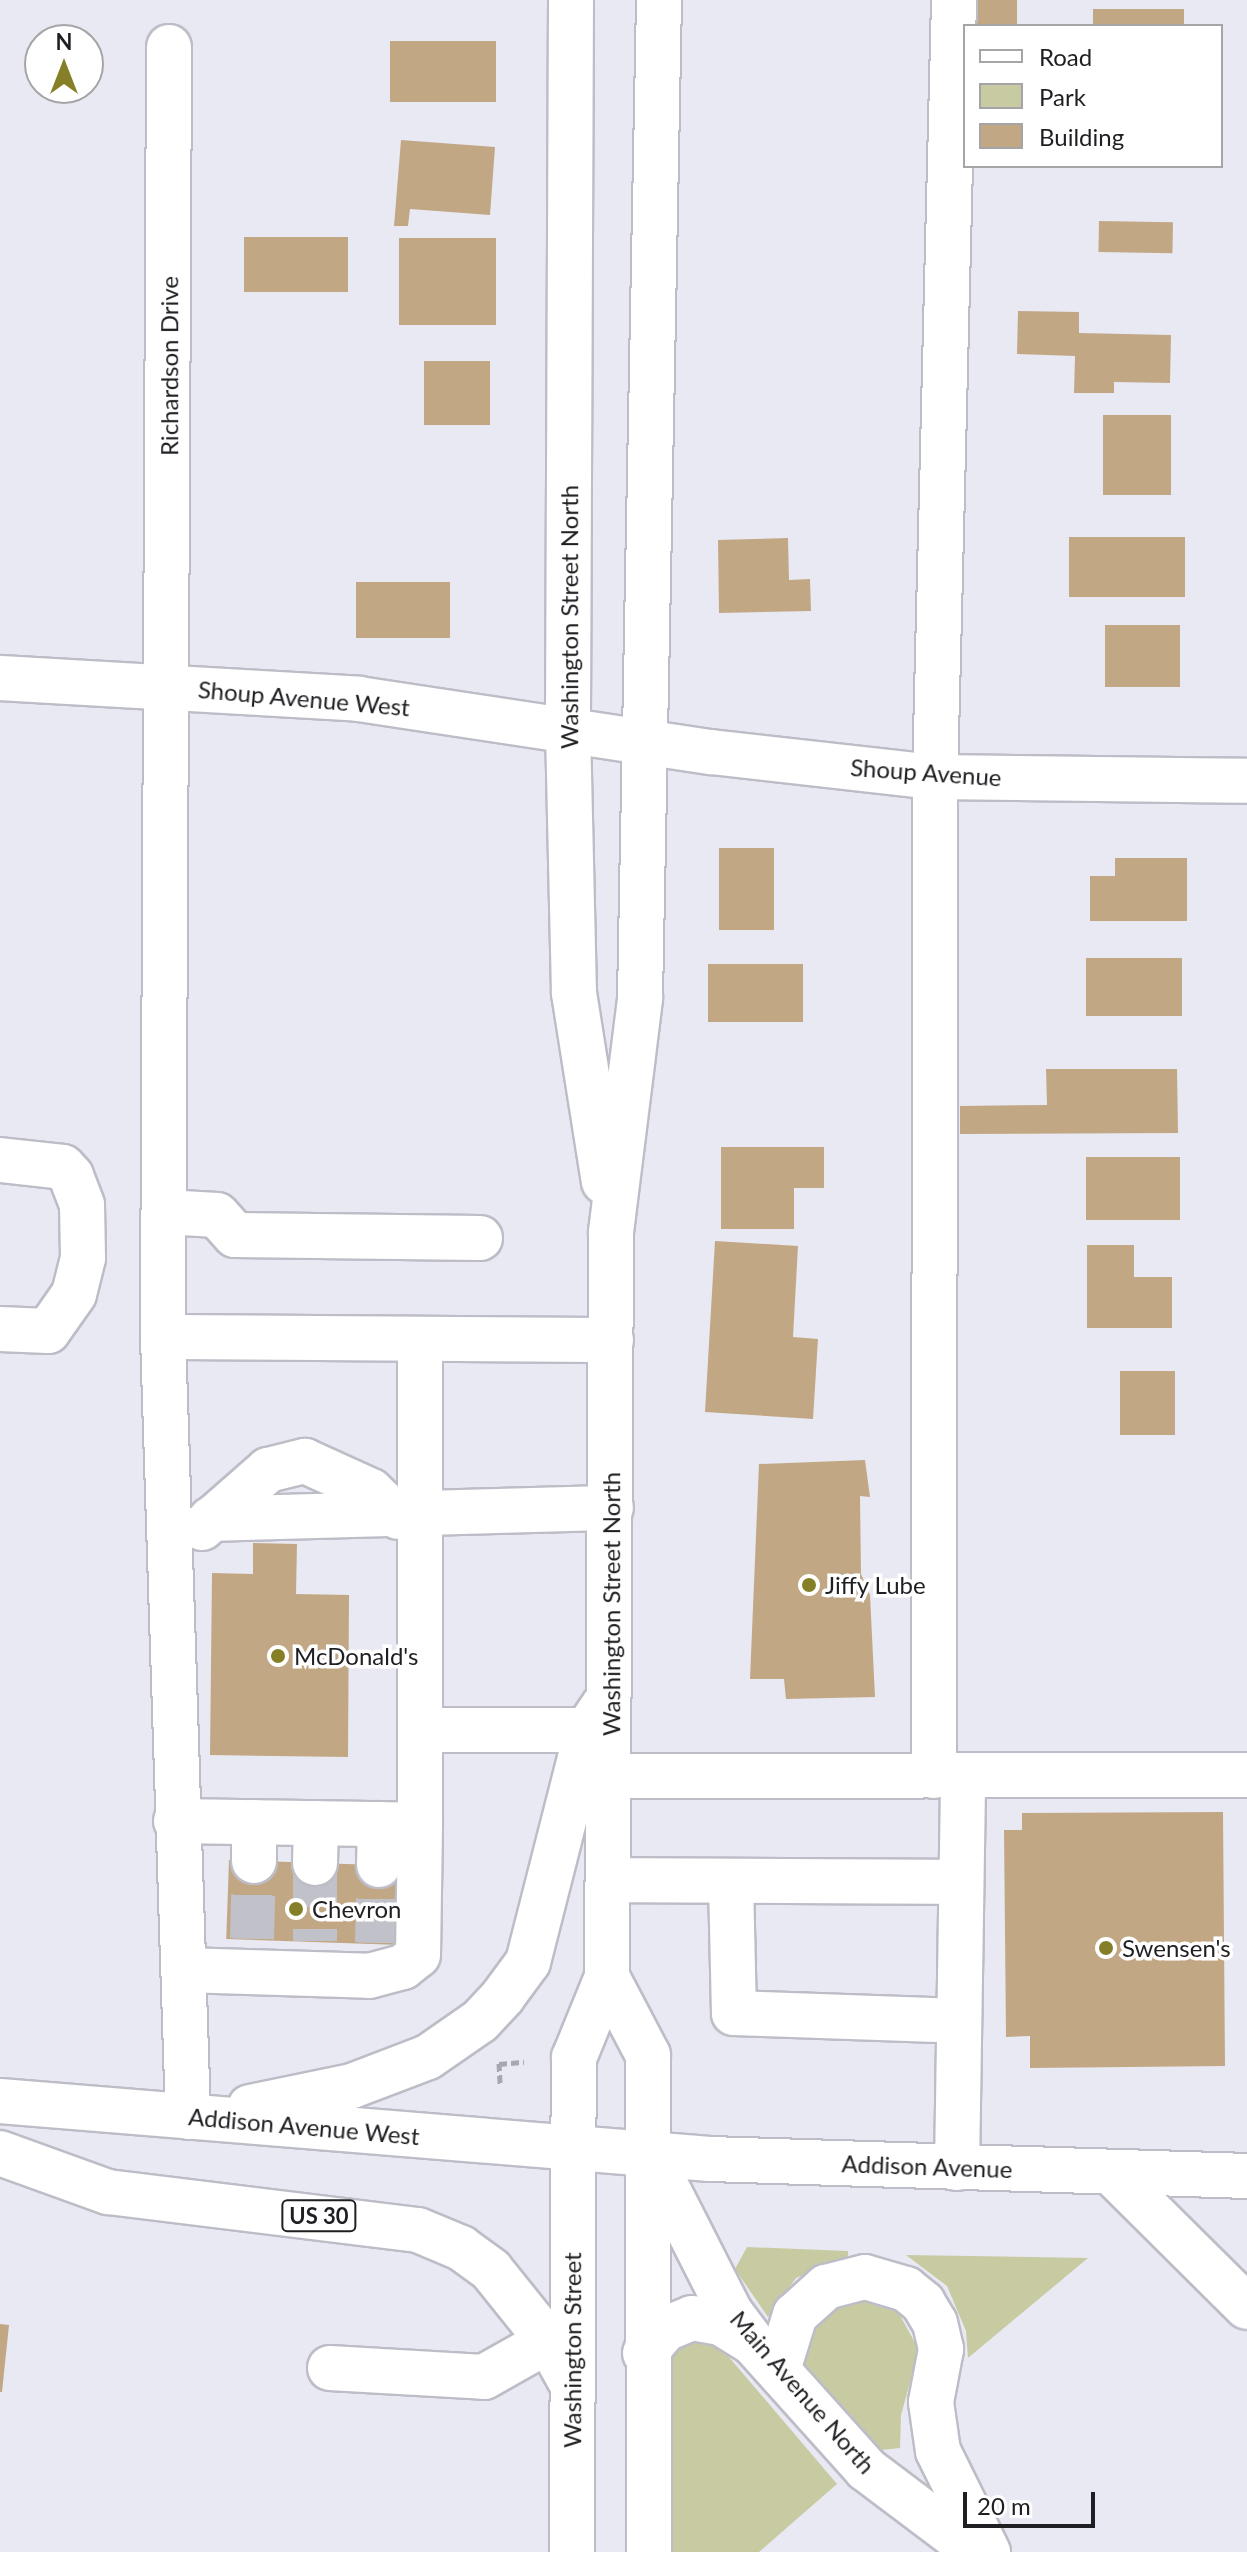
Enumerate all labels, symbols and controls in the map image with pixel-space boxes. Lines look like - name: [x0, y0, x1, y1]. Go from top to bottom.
- north arrow: [24, 24, 104, 104]
- legend: [963, 24, 1223, 168]
- text: N: [56, 28, 72, 55]
- text: Road: [1039, 42, 1092, 71]
- text: Park: [1039, 82, 1086, 111]
- text: Building: [1039, 122, 1124, 151]
- street label: Richardson Drive: [155, 276, 183, 456]
- street label: Washington Street North: [555, 485, 583, 749]
- street label: Shoup Avenue West: [196, 674, 412, 722]
- street label: Shoup Avenue: [849, 752, 1003, 792]
- street label: Washington Street North: [597, 1472, 625, 1736]
- place label: Jiffy Lube: [825, 1571, 926, 1599]
- marker: Jiffy Lube: [800, 1576, 818, 1594]
- place label: McDonald's: [294, 1642, 418, 1670]
- marker: McDonald's: [269, 1647, 287, 1665]
- place label: Chevron: [312, 1895, 401, 1923]
- marker: Chevron: [287, 1900, 305, 1918]
- place label: Swensen's: [1122, 1934, 1231, 1962]
- marker: Swensen's: [1097, 1939, 1115, 1957]
- street label: Addison Avenue West: [187, 2102, 421, 2150]
- street label: Addison Avenue: [841, 2149, 1013, 2183]
- road number: US 30: [281, 2198, 357, 2234]
- street label: Washington Street: [558, 2252, 586, 2448]
- street label: Main Avenue North: [724, 2304, 882, 2480]
- scale bar: [967, 2476, 1099, 2526]
- text: 20 m: [977, 2491, 1031, 2520]

